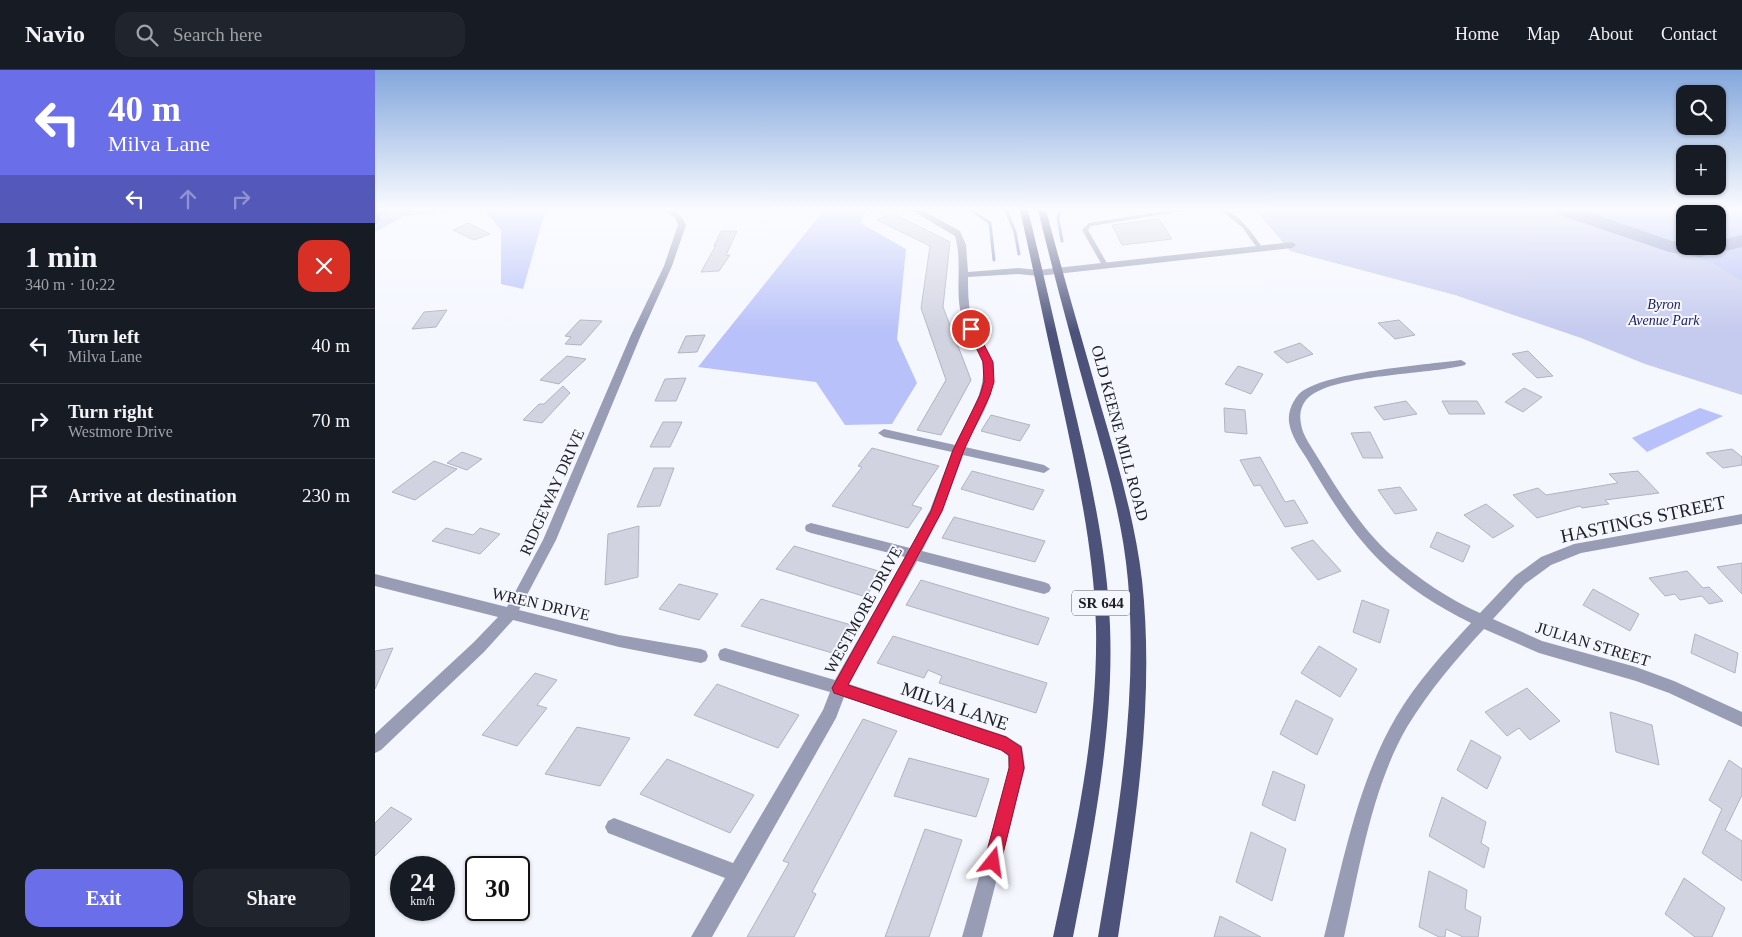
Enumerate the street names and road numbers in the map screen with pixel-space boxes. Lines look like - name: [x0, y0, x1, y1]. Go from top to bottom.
- street label: OLD KEENE MILL ROAD: [1088, 343, 1152, 523]
- street label: RIDGEWAY DRIVE: [517, 426, 587, 558]
- street label: HASTINGS STREET: [1558, 491, 1728, 547]
- street label: WESTMORE DRIVE: [821, 543, 905, 677]
- street label: WREN DRIVE: [490, 584, 592, 624]
- road number: SR 644: [1072, 590, 1130, 616]
- street label: JULIAN STREET: [1534, 619, 1652, 670]
- street label: MILVA LANE: [898, 678, 1012, 734]

